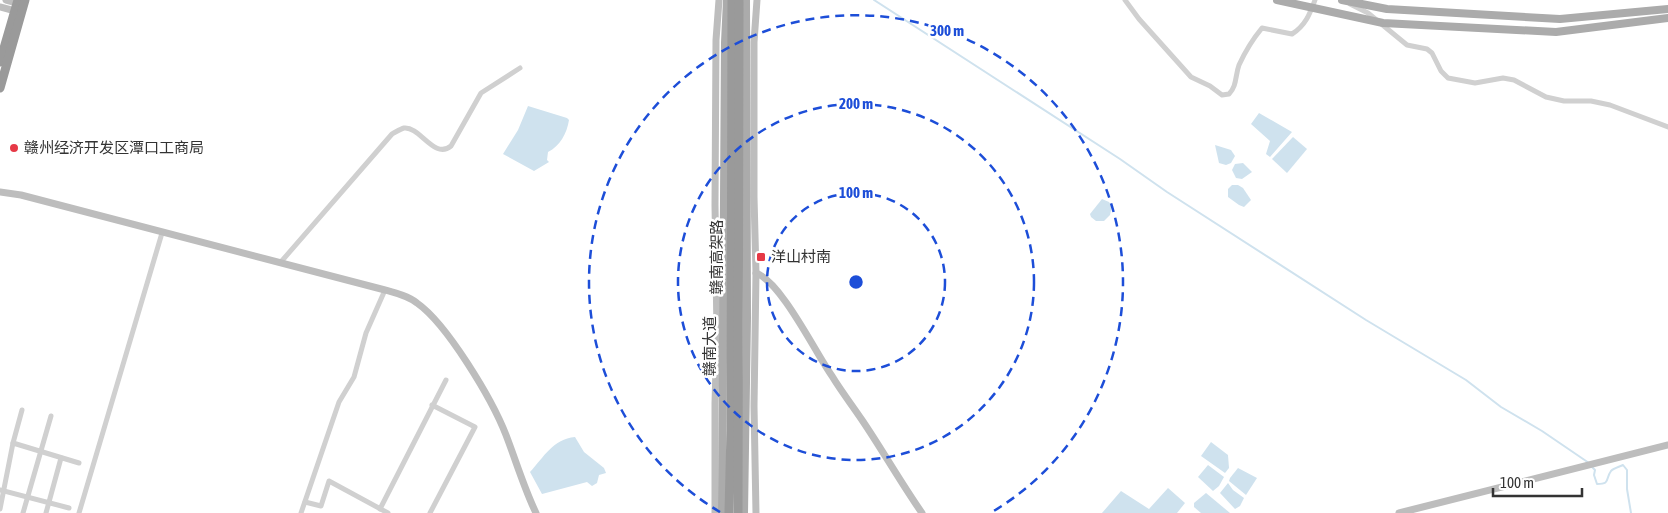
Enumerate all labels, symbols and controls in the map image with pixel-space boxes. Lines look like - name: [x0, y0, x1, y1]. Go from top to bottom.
- text: 300 m: [930, 22, 964, 39]
- text: 200 m: [839, 95, 873, 112]
- place label: 赣州经济开发区潭口工商局: [24, 139, 204, 156]
- marker: 赣州经济开发区潭口工商局: [8, 142, 20, 154]
- text: 100 m: [839, 184, 873, 201]
- street label: 赣南高架路: [708, 219, 725, 295]
- place label: 洋山村南: [771, 248, 831, 265]
- marker: 洋山村南: [755, 251, 767, 263]
- centre of rings: [847, 273, 865, 291]
- street label: 赣南大道: [701, 316, 718, 376]
- scale bar: [1493, 466, 1582, 498]
- text: 100 m: [1500, 474, 1534, 491]

